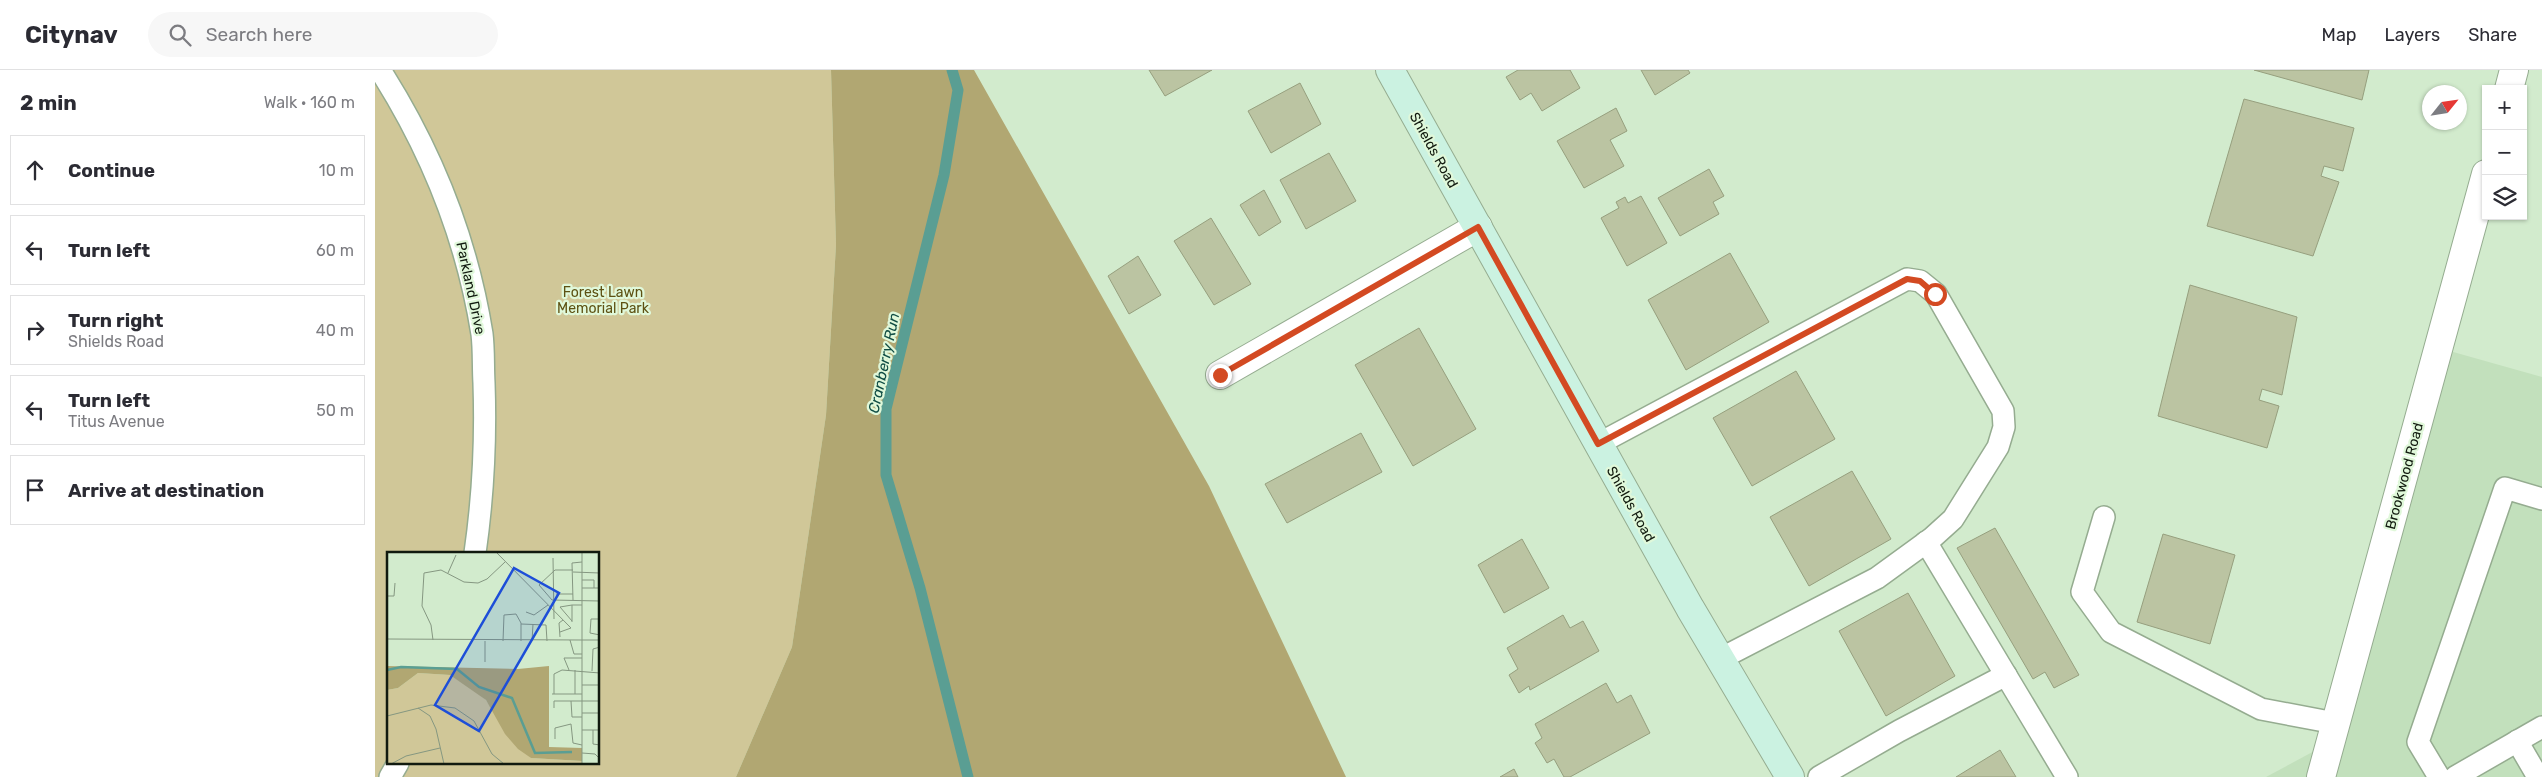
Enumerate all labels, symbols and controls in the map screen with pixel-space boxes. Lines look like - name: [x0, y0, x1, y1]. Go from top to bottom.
- search box: [148, 12, 498, 57]
- text: Citynav: [25, 21, 118, 49]
- icon: search: [166, 21, 194, 49]
- text: Search here: [206, 23, 312, 46]
- text: Map: [2322, 24, 2357, 46]
- text: Layers: [2385, 24, 2440, 46]
- text: Share: [2468, 24, 2517, 46]
- north arrow: [2422, 85, 2467, 130]
- map controls: [2482, 85, 2527, 220]
- button: +: [2482, 85, 2527, 130]
- text: 2 min: [20, 90, 77, 115]
- text: Walk · 160 m: [264, 93, 355, 112]
- street label: Shields Road: [1406, 109, 1461, 191]
- button: −: [2482, 130, 2527, 175]
- icon: ahead: [21, 156, 49, 184]
- text: Continue: [68, 159, 155, 182]
- text: 10 m: [319, 161, 354, 180]
- button: layers: [2482, 175, 2527, 220]
- icon: left: [21, 236, 49, 264]
- text: Turn left: [68, 239, 150, 262]
- street label: Parkland Drive: [452, 240, 489, 336]
- text: 60 m: [316, 241, 354, 260]
- route start: [1924, 283, 1947, 306]
- park label: Forest Lawn Memorial Park: [557, 284, 650, 317]
- text: Turn right: [68, 309, 163, 332]
- water label: Cranberry Run: [865, 311, 903, 415]
- icon: right: [21, 316, 49, 344]
- text: 40 m: [316, 321, 354, 340]
- text: Shields Road: [68, 332, 164, 351]
- route end: [1209, 364, 1232, 387]
- text: Turn left: [68, 389, 150, 412]
- icon: left: [21, 396, 49, 424]
- text: 50 m: [316, 401, 354, 420]
- text: Titus Avenue: [68, 412, 165, 431]
- street label: Brookwood Road: [2382, 421, 2427, 531]
- street label: Shields Road: [1603, 463, 1658, 545]
- icon: arrive: [21, 476, 49, 504]
- text: Arrive at destination: [68, 479, 264, 502]
- inset map: [387, 552, 600, 764]

